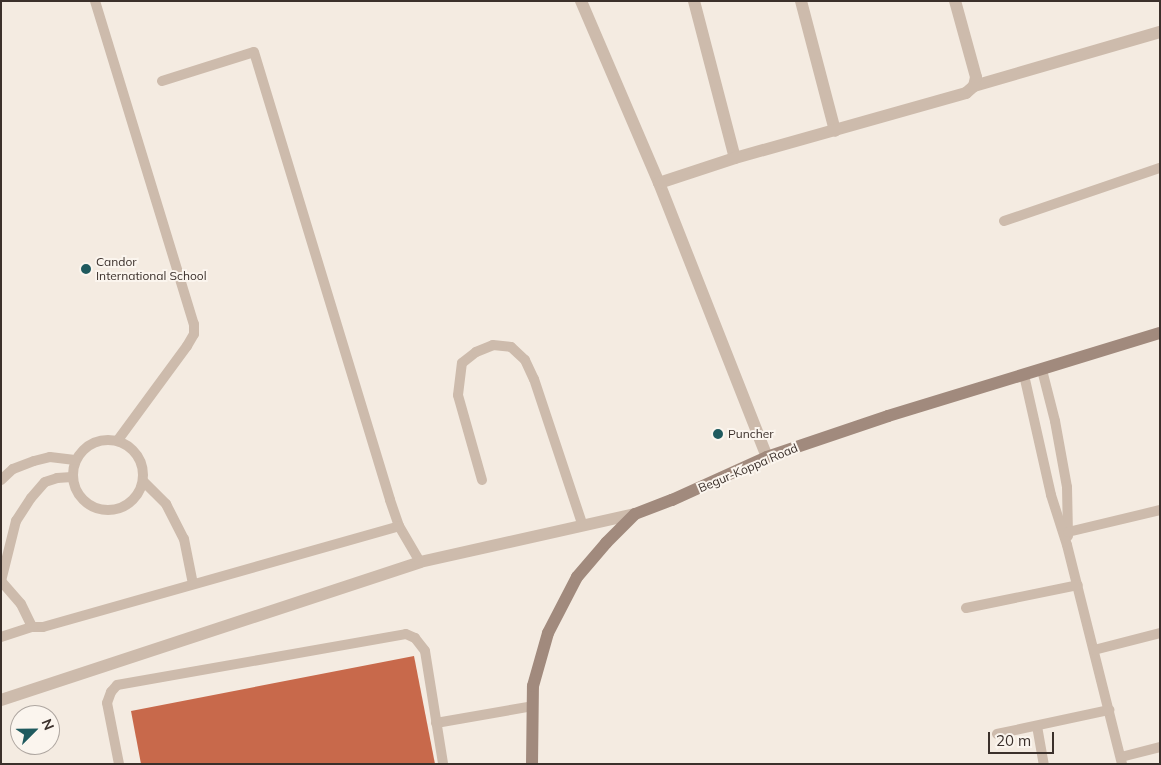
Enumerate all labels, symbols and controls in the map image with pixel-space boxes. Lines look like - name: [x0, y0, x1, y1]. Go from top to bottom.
- place label: Candor International School: [96, 255, 207, 283]
- marker: Candor International School: [80, 263, 92, 275]
- place label: Puncher: [728, 427, 774, 441]
- marker: Puncher: [712, 428, 724, 440]
- street label: Begur-Koppa Road: [696, 441, 800, 495]
- north arrow: [10, 705, 60, 755]
- text: N: [38, 716, 58, 733]
- scale bar: [991, 722, 1057, 754]
- text: 20 m: [996, 731, 1031, 750]

